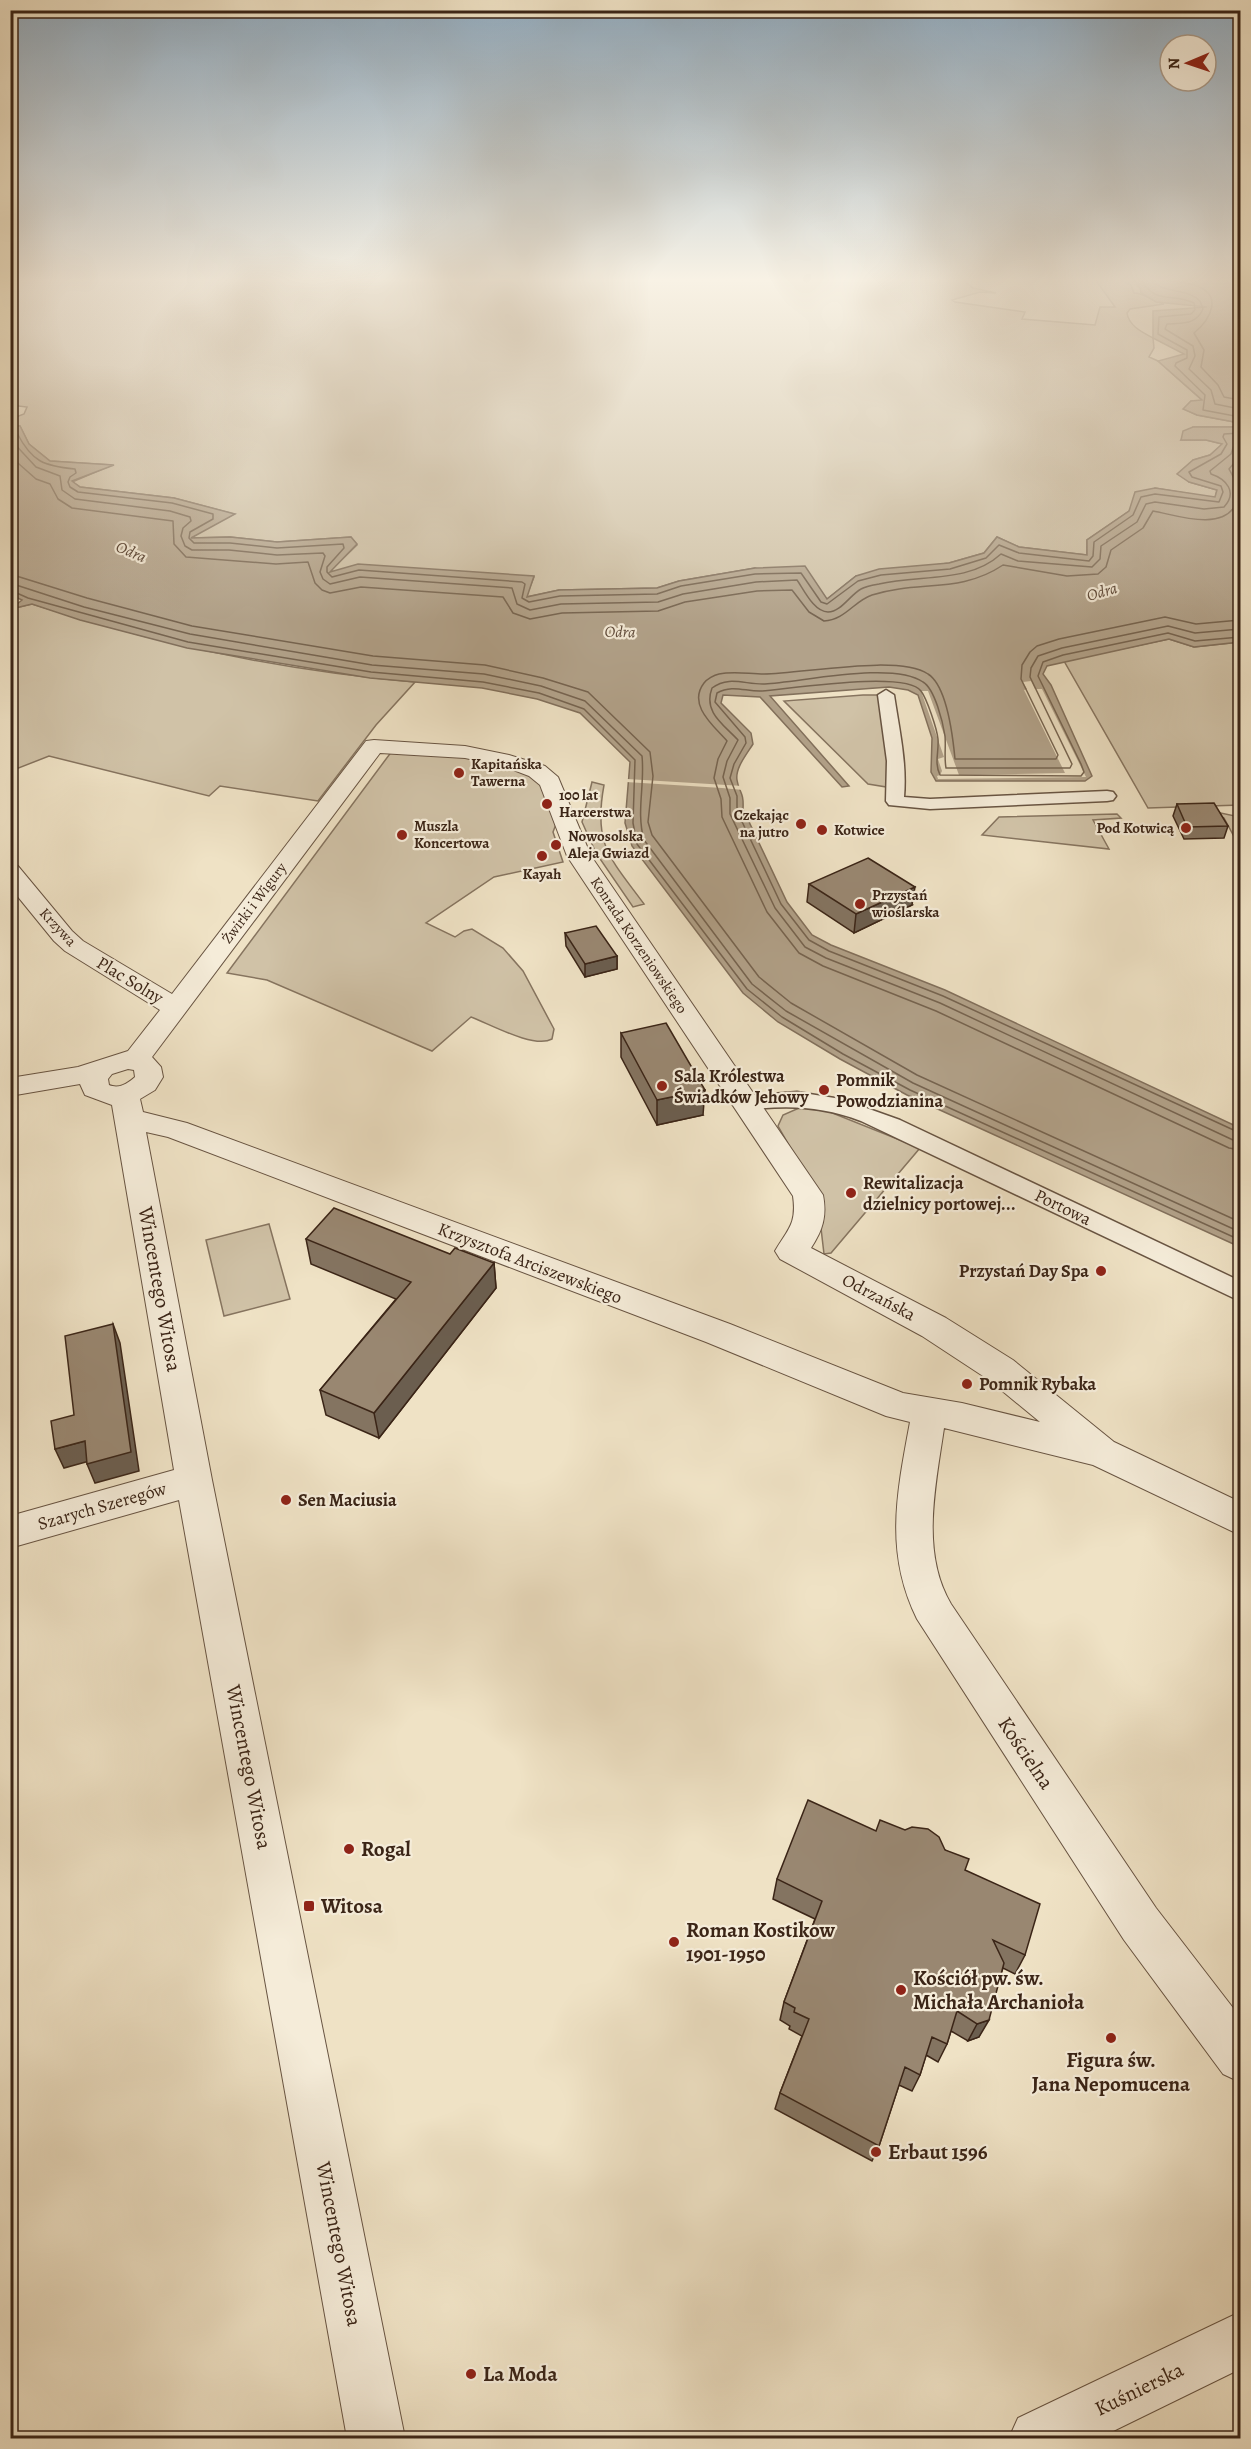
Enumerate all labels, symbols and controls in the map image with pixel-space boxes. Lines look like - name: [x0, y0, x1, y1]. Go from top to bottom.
- north arrow: [1158, 33, 1218, 93]
- text: N: [1163, 57, 1185, 70]
- water label: Odra: [113, 536, 150, 568]
- water label: Odra: [1084, 577, 1120, 607]
- water label: Odra: [604, 621, 636, 643]
- place label: Kapitańska Tawerna: [471, 754, 543, 791]
- marker: Kapitańska Tawerna: [452, 766, 466, 780]
- place label: 100 lat Harcerstwa: [559, 785, 633, 822]
- marker: 100 lat Harcerstwa: [540, 797, 554, 811]
- place label: Czekając na jutro: [734, 805, 789, 842]
- place label: Muszla Koncertowa: [414, 816, 490, 853]
- marker: Czekając na jutro: [794, 817, 808, 831]
- place label: Pod Kotwicą: [1096, 818, 1175, 838]
- place label: Kotwice: [834, 820, 885, 840]
- marker: Pod Kotwicą: [1179, 821, 1193, 835]
- marker: Kotwice: [815, 823, 829, 837]
- place label: Nowosolska Aleja Gwiazd: [567, 826, 650, 863]
- marker: Muszla Koncertowa: [395, 828, 409, 842]
- marker: Nowosolska Aleja Gwiazd: [549, 838, 563, 852]
- marker: Kayah: [535, 849, 549, 863]
- street label: Żwirki i Wigury: [217, 858, 291, 948]
- place label: Kayah: [523, 864, 561, 884]
- street label: Konrada Korzeniowskiego: [586, 873, 692, 1017]
- place label: Przystań wioślarska: [871, 885, 940, 922]
- marker: Przystań wioślarska: [853, 897, 867, 911]
- street label: Krzywa: [35, 903, 81, 951]
- street label: Plac Solny: [92, 951, 169, 1010]
- place label: Sala Królestwa Świadków Jehowy: [674, 1064, 809, 1109]
- place label: Pomnik Powodzianina: [836, 1068, 943, 1113]
- marker: Sala Królestwa Świadków Jehowy: [655, 1079, 669, 1093]
- marker: Pomnik Powodzianina: [817, 1083, 831, 1097]
- place label: Rewitalizacja dzielnicy portowej...: [863, 1171, 1016, 1216]
- street label: Portowa: [1031, 1183, 1096, 1231]
- marker: Rewitalizacja dzielnicy portowej...: [844, 1186, 858, 1200]
- street label: Wincentego Witosa: [132, 1203, 188, 1374]
- street label: Krzysztofa Arciszewskiego: [434, 1217, 626, 1309]
- place label: Przystań Day Spa: [959, 1259, 1089, 1283]
- marker: Przystań Day Spa: [1094, 1264, 1108, 1278]
- street label: Odrzańska: [838, 1268, 920, 1327]
- place label: Pomnik Rybaka: [979, 1372, 1096, 1396]
- marker: Pomnik Rybaka: [960, 1377, 974, 1391]
- street label: Szarych Szeregów: [35, 1476, 169, 1536]
- place label: Sen Maciusia: [298, 1488, 397, 1512]
- marker: Sen Maciusia: [279, 1493, 293, 1507]
- street label: Wincentego Witosa: [219, 1681, 279, 1852]
- street label: Kościelna: [991, 1711, 1061, 1795]
- place label: Rogal: [361, 1835, 411, 1863]
- marker: Rogal: [342, 1842, 356, 1856]
- place label: Witosa: [320, 1892, 384, 1920]
- marker: Witosa: [302, 1899, 316, 1913]
- place label: Roman Kostikow 1901-1950: [686, 1916, 836, 1968]
- marker: Roman Kostikow 1901-1950: [667, 1935, 681, 1949]
- place label: Kościół pw. św. Michała Archanioła: [913, 1964, 1085, 2016]
- marker: Kościół pw. św. Michała Archanioła: [894, 1983, 908, 1997]
- marker: Figura św. Jana Nepomucena: [1104, 2031, 1118, 2045]
- place label: Figura św. Jana Nepomucena: [1032, 2046, 1191, 2098]
- place label: Erbaut 1596: [888, 2138, 988, 2166]
- marker: Erbaut 1596: [869, 2145, 883, 2159]
- street label: Wincentego Witosa: [309, 2158, 369, 2329]
- street label: Kuśnierska: [1090, 2355, 1188, 2423]
- place label: La Moda: [483, 2360, 558, 2388]
- marker: La Moda: [464, 2367, 478, 2381]

